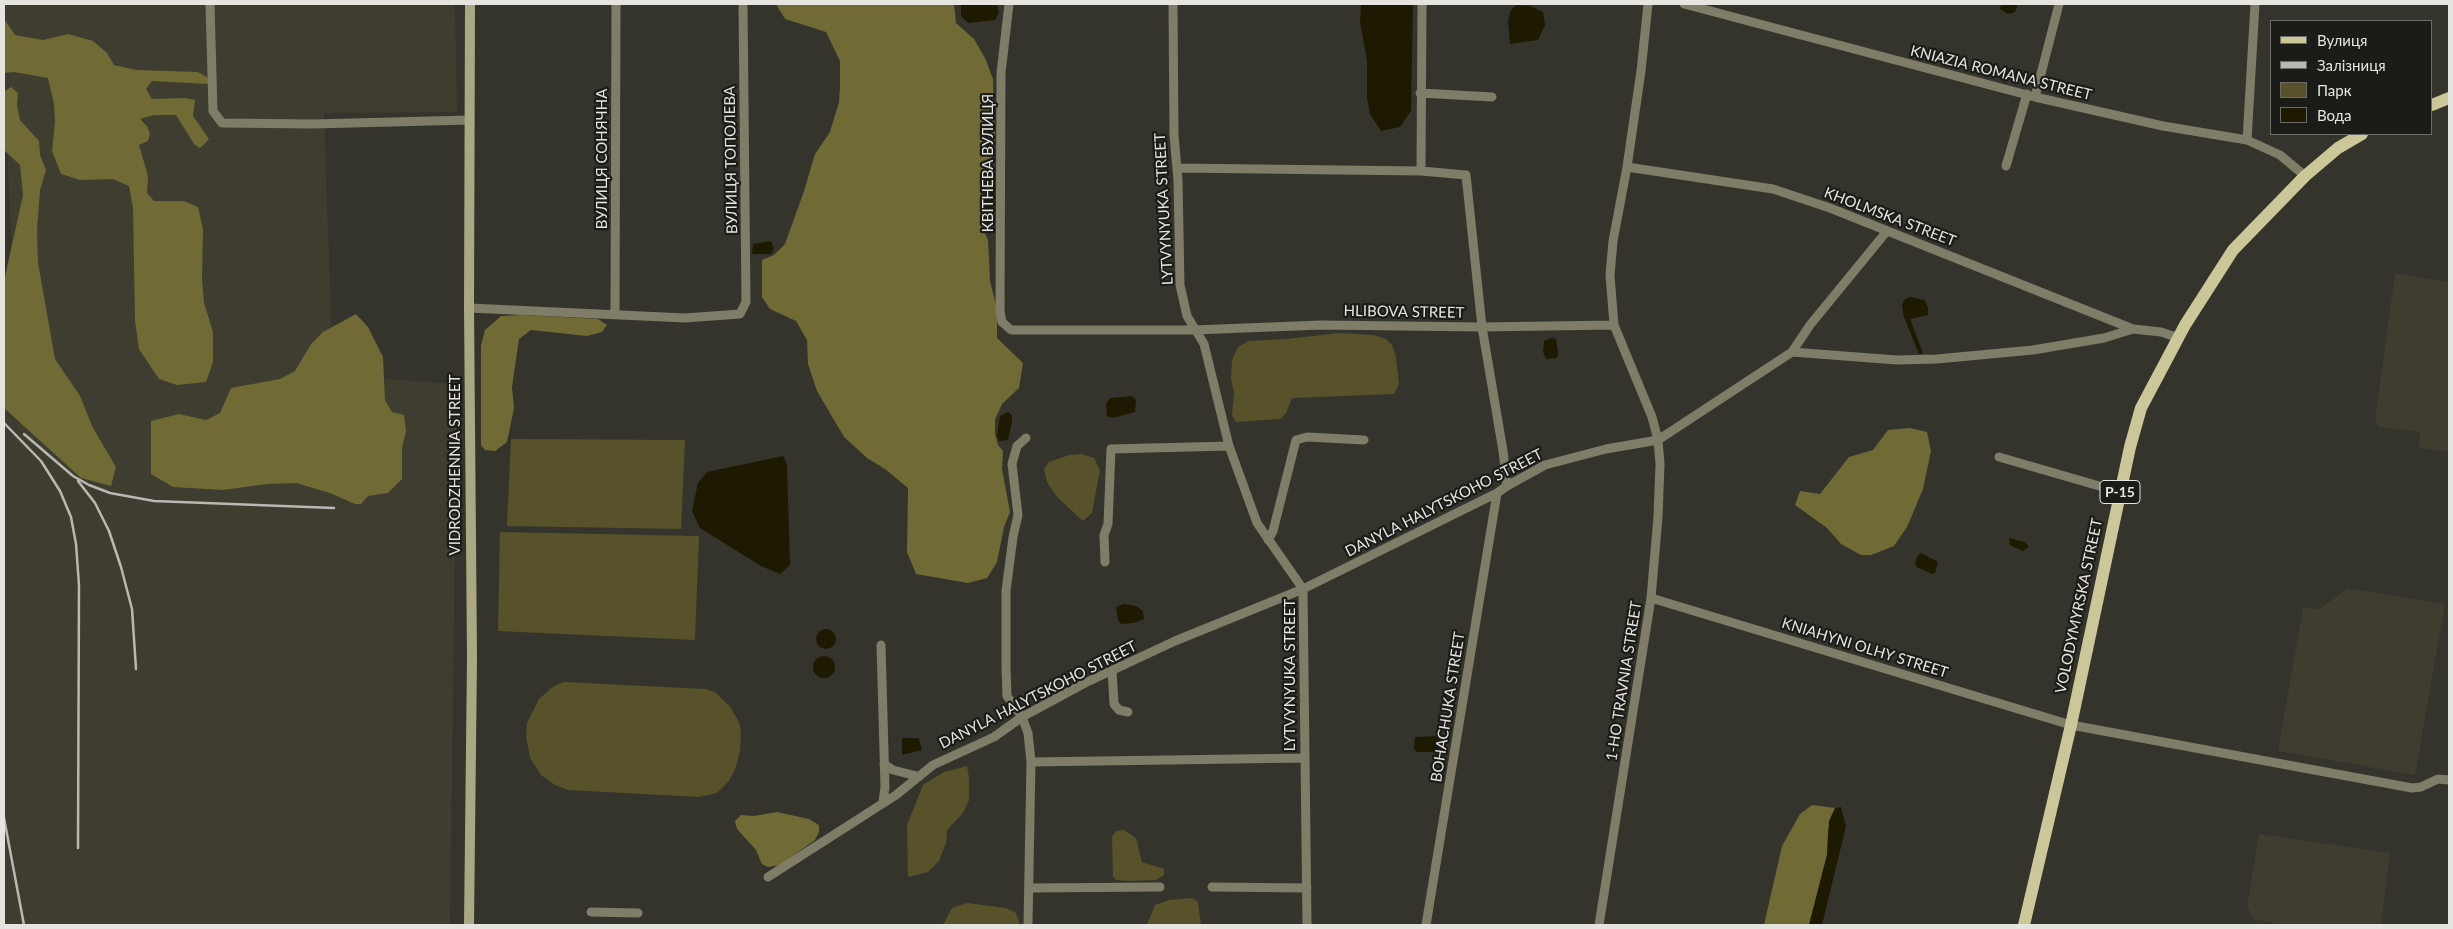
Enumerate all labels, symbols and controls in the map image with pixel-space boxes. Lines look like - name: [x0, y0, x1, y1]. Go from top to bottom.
- legend: [2270, 20, 2433, 135]
- text: Вулиця: [2317, 31, 2367, 49]
- street label: KNIAZIA ROMANA STREET: [1908, 42, 2094, 104]
- text: Залізниця: [2317, 56, 2386, 74]
- text: Парк: [2317, 81, 2351, 99]
- street label: ВУЛИЦЯ ТОПОЛЕВА: [721, 86, 741, 234]
- street label: ВУЛИЦЯ СОНЯЧНА: [593, 89, 611, 229]
- street label: КВІТНЕВА ВУЛИЦЯ: [979, 94, 997, 232]
- text: Вода: [2317, 106, 2352, 124]
- street label: LYTVYNYUKA STREET: [1151, 132, 1177, 286]
- street label: KHOLMSKA STREET: [1822, 184, 1958, 250]
- street label: HLIBOVA STREET: [1344, 302, 1464, 322]
- street label: VIDRODZHENNIA STREET: [446, 374, 464, 556]
- street label: DANYLA HALYTSKOHO STREET: [1342, 445, 1546, 561]
- road number: Р-15: [2100, 481, 2140, 504]
- street label: VOLODYMYRSKA STREET: [2052, 517, 2106, 695]
- street label: LYTVYNYUKA STREET: [1281, 599, 1299, 751]
- street label: 1-HO TRAVNIA STREET: [1602, 600, 1646, 762]
- street label: KNIAHYNI OLHY STREET: [1780, 614, 1950, 682]
- street label: BOHACHUKA STREET: [1427, 631, 1469, 783]
- street label: DANYLA HALYTSKOHO STREET: [936, 637, 1140, 753]

